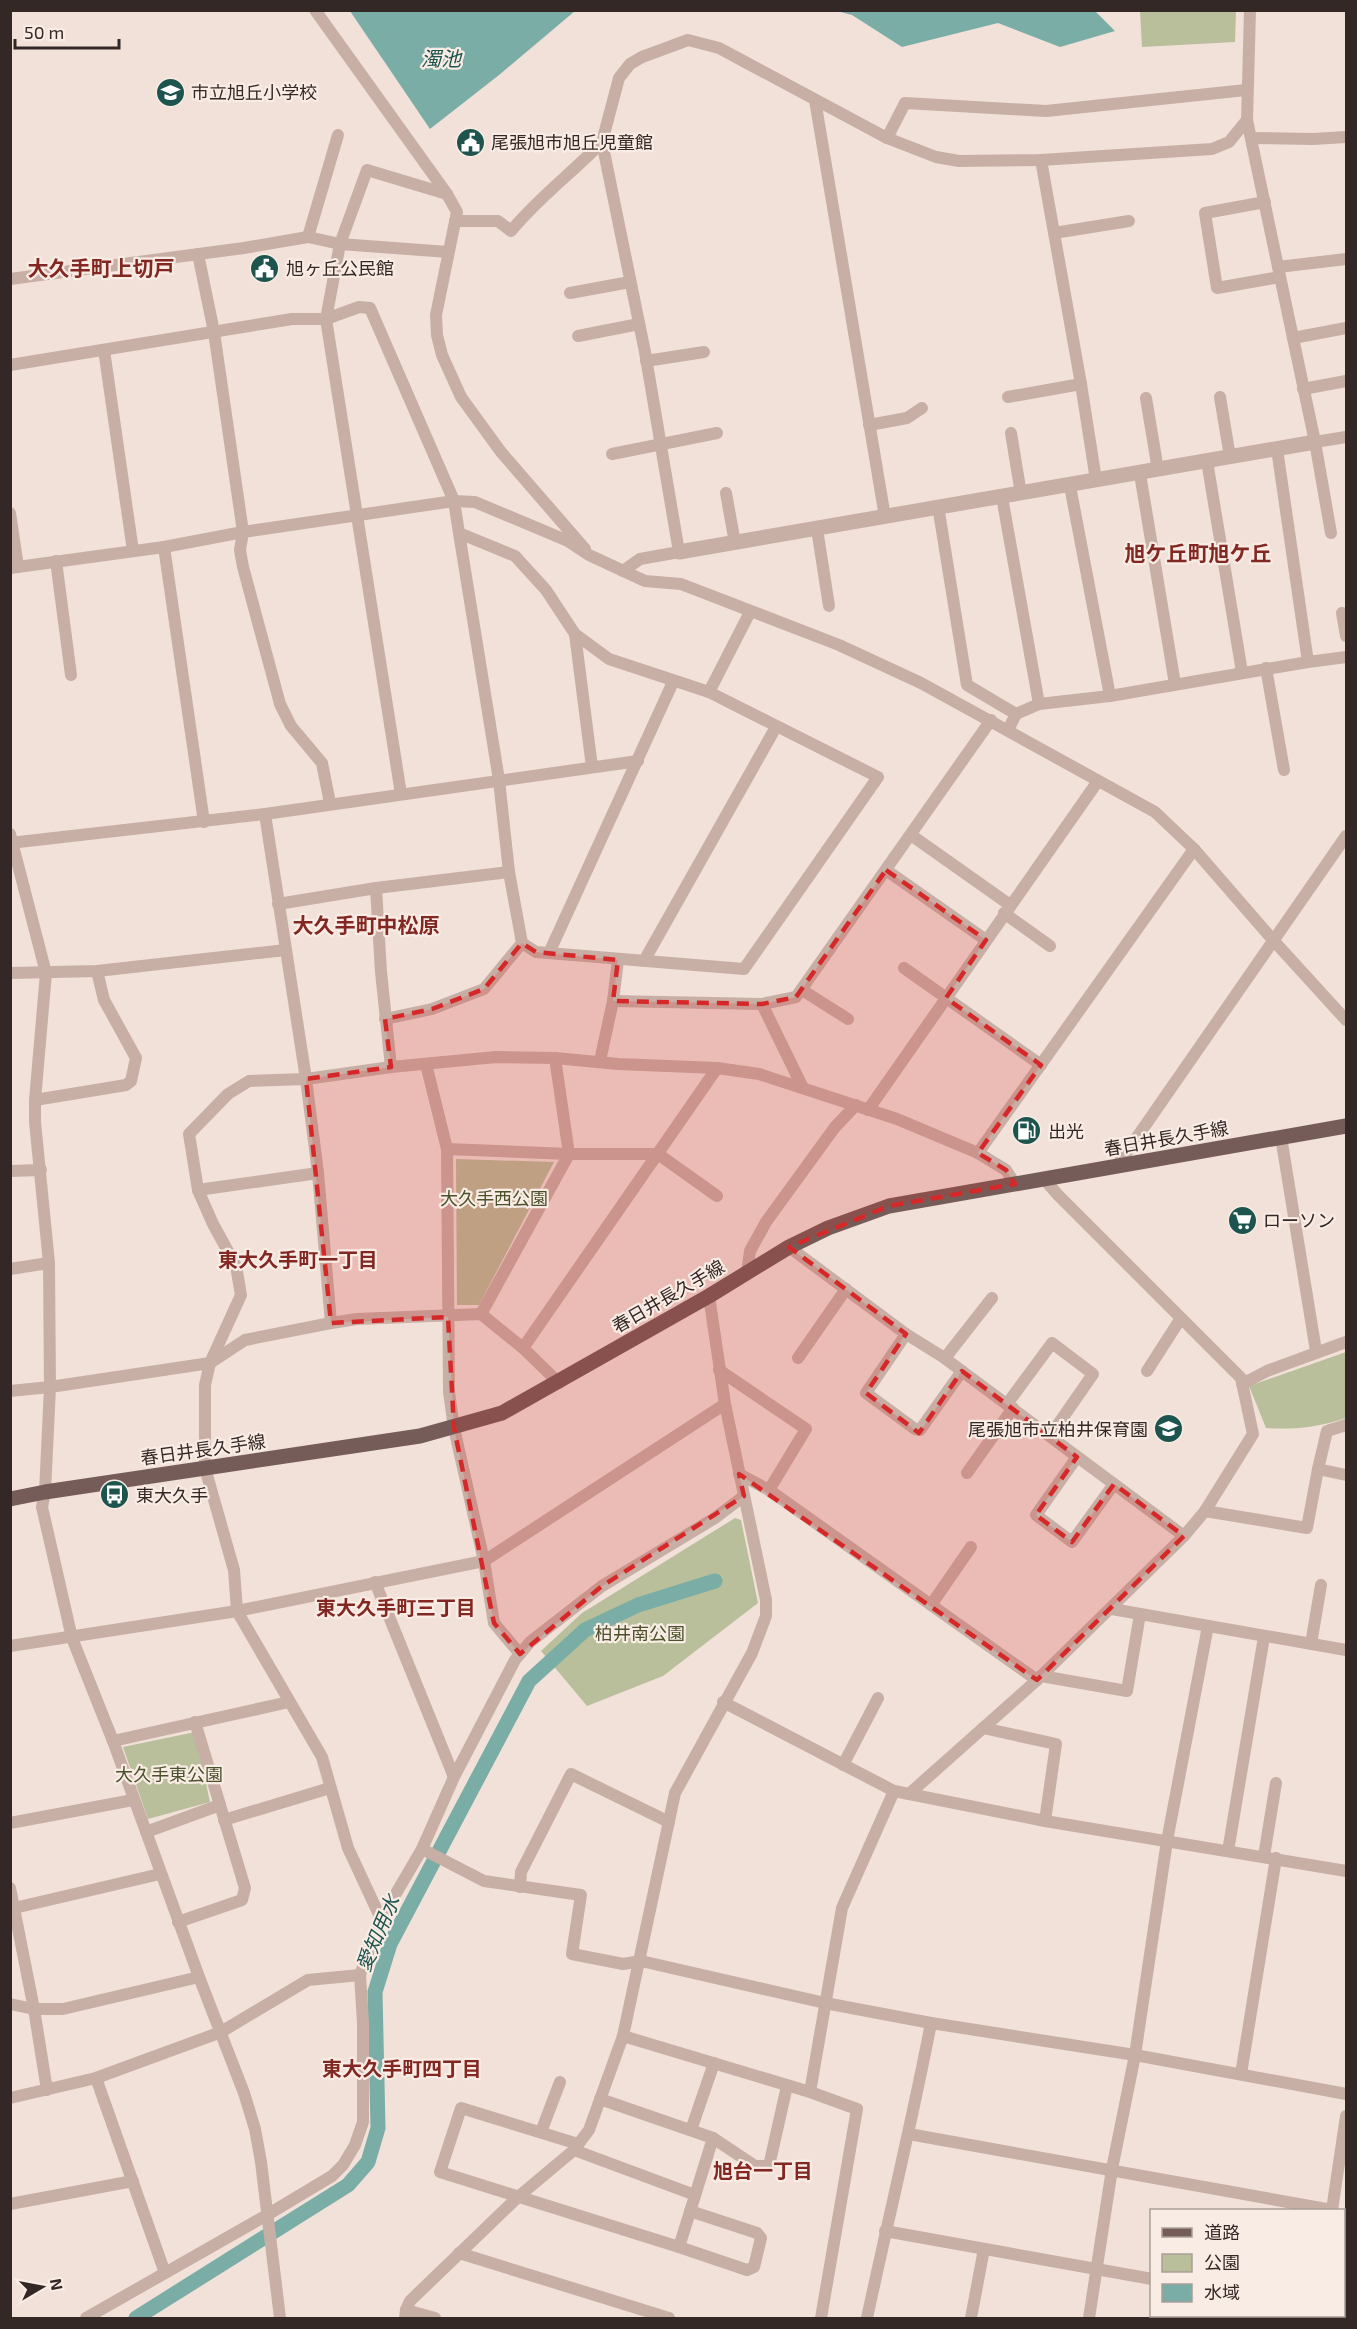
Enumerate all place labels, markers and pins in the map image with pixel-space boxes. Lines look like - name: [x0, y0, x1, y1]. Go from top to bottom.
- school or university icon: 市立旭丘小学校: [154, 76, 186, 108]
- place label: 市立旭丘小学校: [191, 81, 317, 103]
- public building icon: 尾張旭市旭丘児童館: [454, 126, 486, 158]
- place label: 尾張旭市旭丘児童館: [491, 131, 653, 153]
- public building icon: 旭ヶ丘公民館: [249, 252, 281, 284]
- place label: 旭ヶ丘公民館: [286, 257, 394, 279]
- fuel station icon: 出光: [1011, 1115, 1043, 1147]
- place label: 出光: [1048, 1120, 1084, 1142]
- supermarket icon: ローソン: [1226, 1204, 1258, 1236]
- place label: ローソン: [1263, 1209, 1335, 1231]
- school or university icon: 尾張旭市立柏井保育園: [1153, 1413, 1185, 1445]
- place label: 尾張旭市立柏井保育園: [968, 1418, 1148, 1440]
- bus stop icon: 東大久手: [99, 1479, 131, 1511]
- place label: 東大久手: [136, 1484, 208, 1506]

